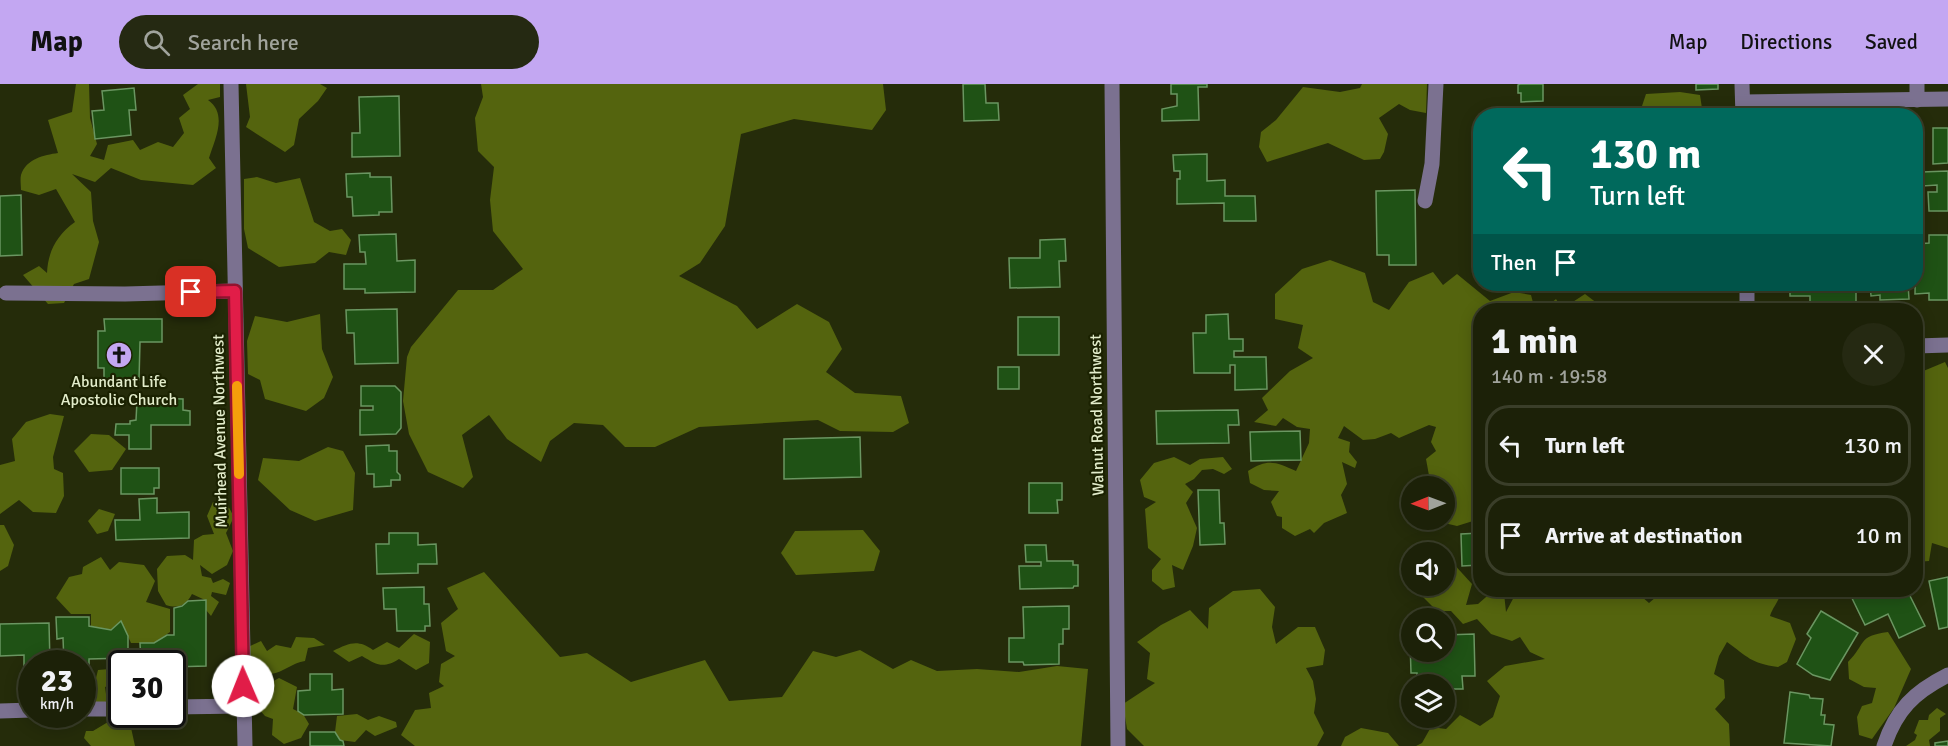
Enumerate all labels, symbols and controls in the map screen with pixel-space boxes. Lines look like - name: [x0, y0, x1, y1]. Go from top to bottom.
- search box: [119, 15, 539, 69]
- text: Map: [30, 25, 83, 59]
- icon: search: [140, 26, 173, 59]
- text: Search here: [188, 29, 299, 56]
- text: Map: [1669, 29, 1707, 55]
- text: Directions: [1740, 29, 1832, 55]
- text: Saved: [1865, 29, 1918, 55]
- text: 130 m: [1590, 129, 1701, 180]
- icon: left: [1491, 132, 1569, 210]
- text: Turn left: [1590, 180, 1685, 213]
- icon: arrive: [1549, 246, 1582, 279]
- text: Then: [1491, 249, 1537, 276]
- pin: [165, 266, 216, 317]
- icon: arrive: [174, 275, 207, 308]
- text: 1 min: [1491, 319, 1578, 364]
- button: close: [1842, 323, 1905, 386]
- street label: Muirhead Avenue Northwest: [208, 334, 232, 528]
- street label: Walnut Road Northwest: [1086, 334, 1108, 496]
- church icon: Abundant Life Apostolic Church: [104, 340, 134, 370]
- text: 140 m · 19:58: [1491, 364, 1607, 389]
- place label: Abundant Life Apostolic Church: [61, 372, 177, 410]
- icon: left: [1494, 429, 1527, 462]
- text: Turn left: [1545, 432, 1625, 459]
- text: 130 m: [1844, 432, 1902, 459]
- north arrow: [1401, 476, 1455, 530]
- map controls: [1401, 476, 1455, 728]
- icon: arrive: [1494, 519, 1527, 552]
- text: Arrive at destination: [1545, 522, 1742, 549]
- text: 10 m: [1856, 522, 1902, 549]
- button: sound: [1401, 542, 1455, 596]
- button: search: [1401, 608, 1455, 662]
- speed limit sign: 30: [108, 650, 186, 728]
- position arrow: [211, 654, 275, 718]
- text: 23: [41, 663, 73, 700]
- button: layers: [1401, 674, 1455, 728]
- text: km/h: [40, 695, 74, 713]

